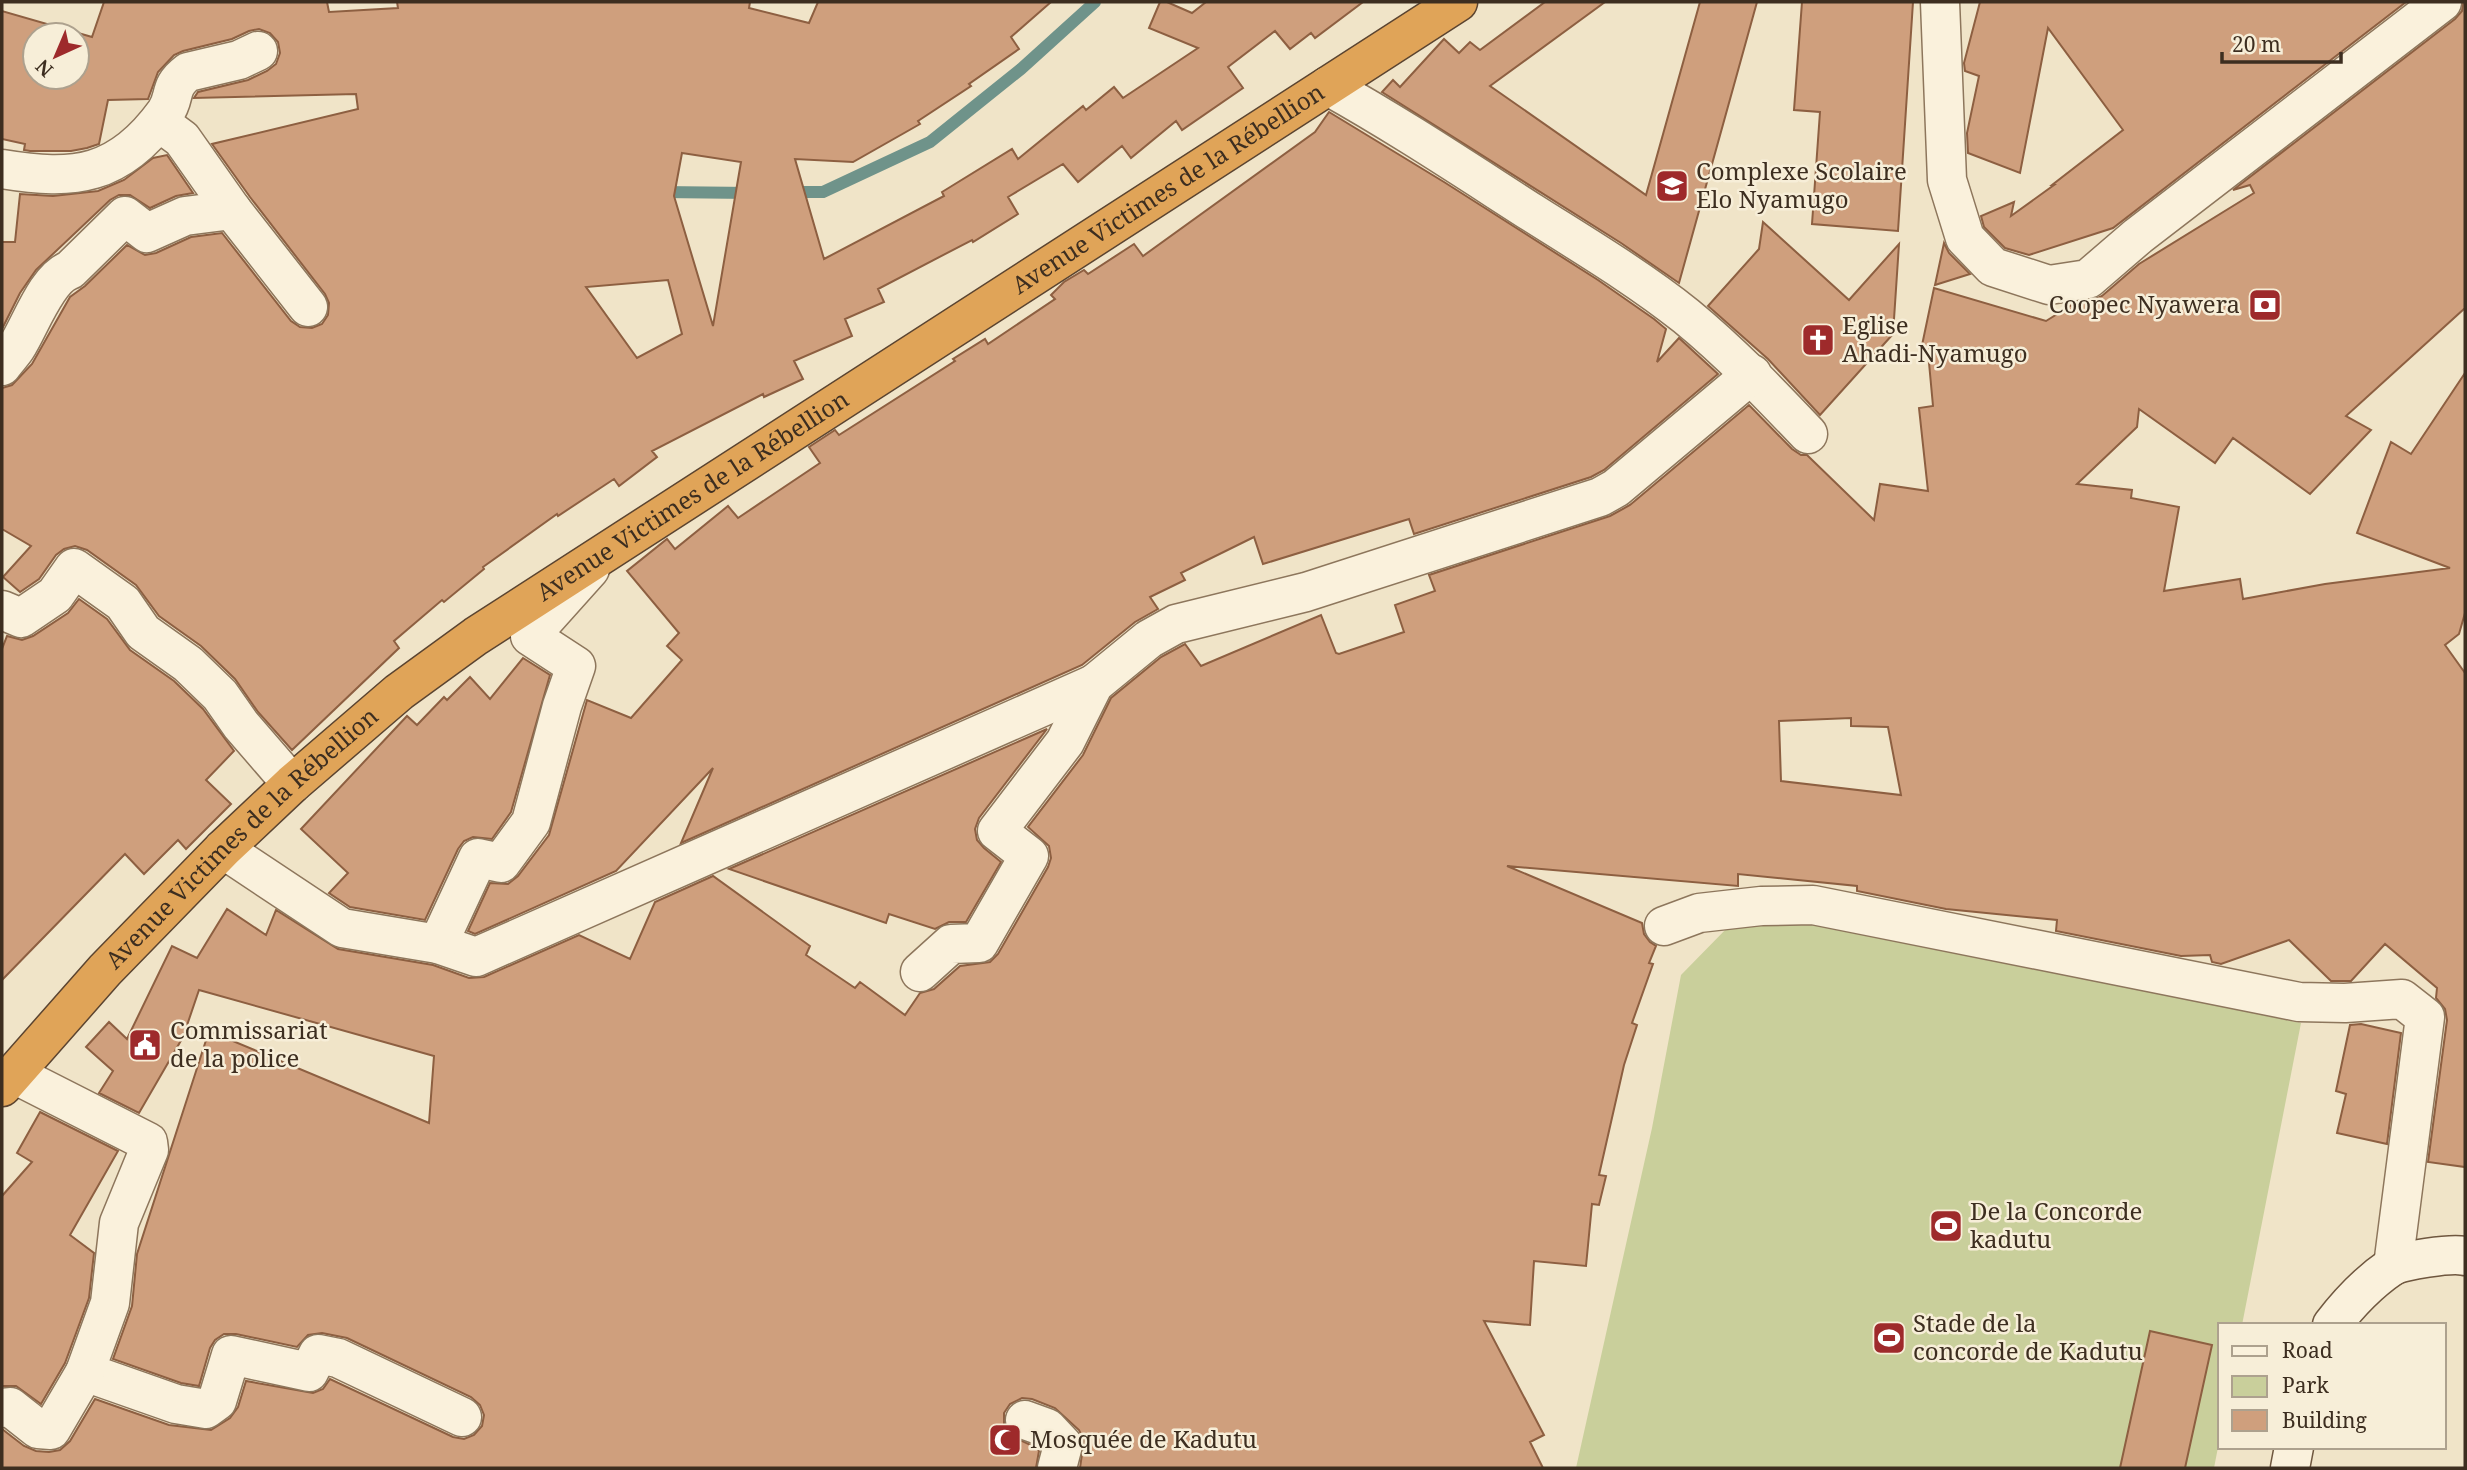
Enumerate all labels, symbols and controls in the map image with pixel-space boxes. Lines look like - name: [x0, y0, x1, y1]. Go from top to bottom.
- north arrow: [21, 21, 91, 91]
- scale bar: [2222, 21, 2341, 65]
- text: 20 m: [2232, 30, 2281, 58]
- text: N: [30, 54, 59, 83]
- street label: Avenue Victimes de la Rébellion: [1005, 75, 1330, 301]
- place label: Complexe Scolaire Elo Nyamugo: [1696, 154, 1907, 215]
- school or university icon: Complexe Scolaire Elo Nyamugo: [1653, 167, 1691, 205]
- bank icon: Coopec Nyawera: [2246, 286, 2284, 324]
- place label: Coopec Nyawera: [2049, 287, 2240, 320]
- place label: Eglise Ahadi-Nyamugo: [1842, 308, 2028, 369]
- church icon: Eglise Ahadi-Nyamugo: [1799, 321, 1837, 359]
- street label: Avenue Victimes de la Rébellion: [529, 382, 854, 608]
- street label: Avenue Victimes de la Rébellion: [97, 699, 385, 975]
- place label: Commissariat de la police: [170, 1013, 328, 1074]
- public building icon: Commissariat de la police: [126, 1026, 164, 1064]
- place label: De la Concorde kadutu: [1970, 1194, 2142, 1255]
- sports icon: De la Concorde kadutu: [1927, 1207, 1965, 1245]
- place label: Stade de la concorde de Kadutu: [1913, 1306, 2143, 1367]
- sports icon: Stade de la concorde de Kadutu: [1870, 1319, 1908, 1357]
- legend: [2218, 1323, 2446, 1449]
- text: Road: [2282, 1336, 2333, 1364]
- text: Park: [2282, 1371, 2329, 1399]
- text: Building: [2282, 1406, 2367, 1434]
- mosque icon: Mosquée de Kadutu: [986, 1421, 1024, 1459]
- place label: Mosquée de Kadutu: [1030, 1422, 1257, 1455]

